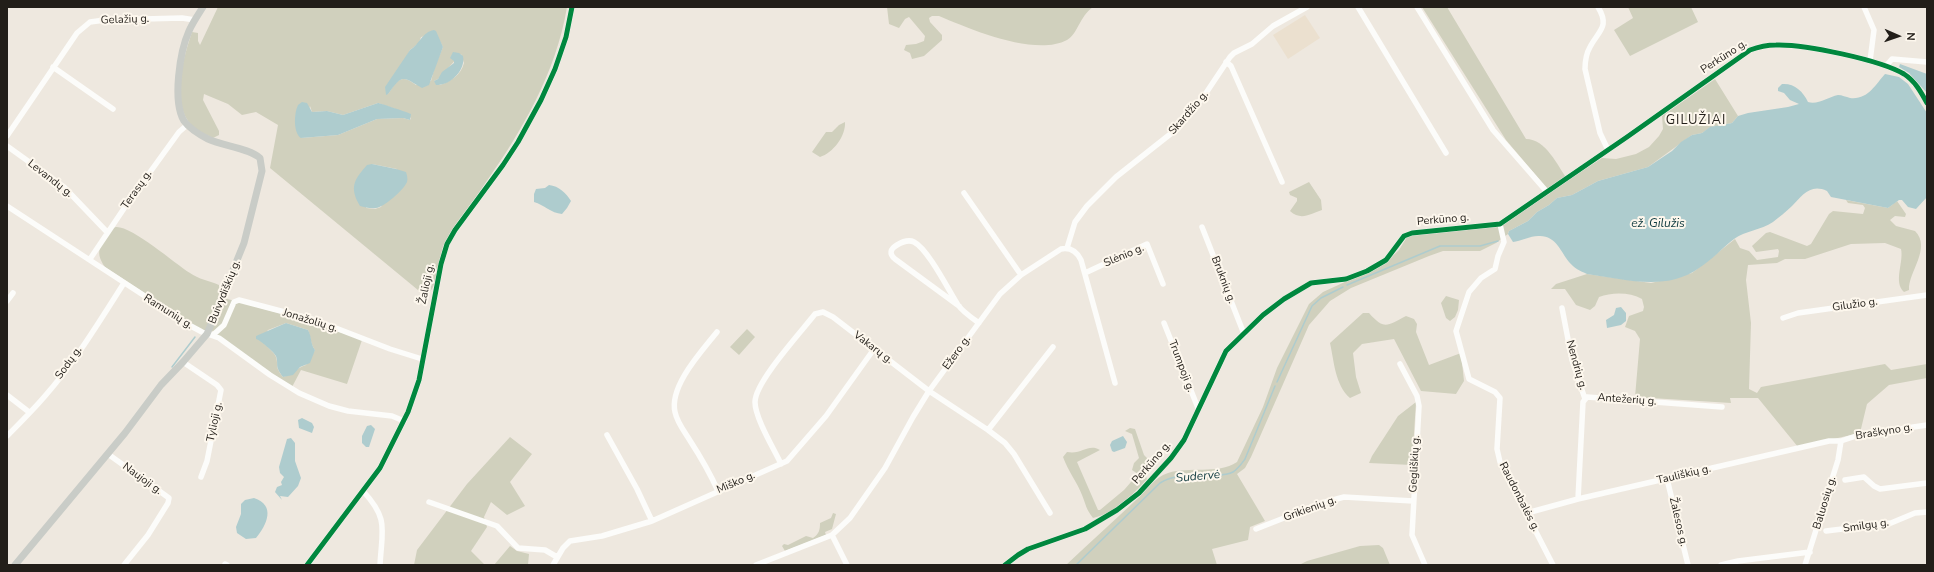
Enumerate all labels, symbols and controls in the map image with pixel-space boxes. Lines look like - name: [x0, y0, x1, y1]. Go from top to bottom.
- street label: Gelažių g.: [101, 13, 149, 27]
- north arrow: [1878, 16, 1918, 56]
- text: N: [1903, 32, 1918, 41]
- street label: Perkūno g.: [1698, 37, 1750, 77]
- street label: Skardžio g.: [1166, 88, 1212, 138]
- district label: GILUŽIAI: [1666, 113, 1726, 129]
- street label: Levandų g.: [25, 157, 75, 201]
- street label: Terasų g.: [119, 168, 155, 212]
- street label: Perkūno g.: [1416, 211, 1470, 229]
- water label: ež. Gilužis: [1631, 217, 1685, 231]
- street label: Slėnio g.: [1102, 242, 1146, 270]
- street label: Bruknių g.: [1208, 254, 1238, 306]
- street label: Buivydiškių g.: [206, 258, 244, 326]
- street label: Žalioji g.: [416, 263, 438, 305]
- street label: Ramunių g.: [141, 292, 195, 332]
- street label: Gilužio g.: [1832, 295, 1878, 315]
- street label: Jonažolių g.: [281, 306, 339, 336]
- street label: Vakarų g.: [851, 329, 895, 367]
- street label: Ežero g.: [940, 333, 974, 373]
- street label: Trumpoji g.: [1165, 338, 1197, 394]
- street label: Nendrių g.: [1563, 339, 1589, 391]
- street label: Sodų g.: [53, 344, 85, 382]
- street label: Antežerių g.: [1597, 391, 1657, 409]
- street label: Tylioji g.: [204, 401, 226, 443]
- street label: Braškyno g.: [1855, 421, 1913, 443]
- street label: Gegliškių g.: [1407, 435, 1423, 493]
- street label: Perkūno g.: [1130, 439, 1174, 487]
- street label: Naujoji g.: [120, 460, 164, 498]
- street label: Raudonbalės g.: [1496, 460, 1542, 534]
- street label: Tauliškių g.: [1656, 462, 1712, 488]
- water label: Sudervė: [1175, 468, 1221, 486]
- street label: Miško g.: [715, 469, 757, 497]
- street label: Baluosių g.: [1811, 475, 1839, 531]
- street label: Grikienių g.: [1282, 493, 1338, 525]
- street label: Žalesos g.: [1666, 496, 1690, 548]
- street label: Smilgų g.: [1842, 516, 1890, 536]

